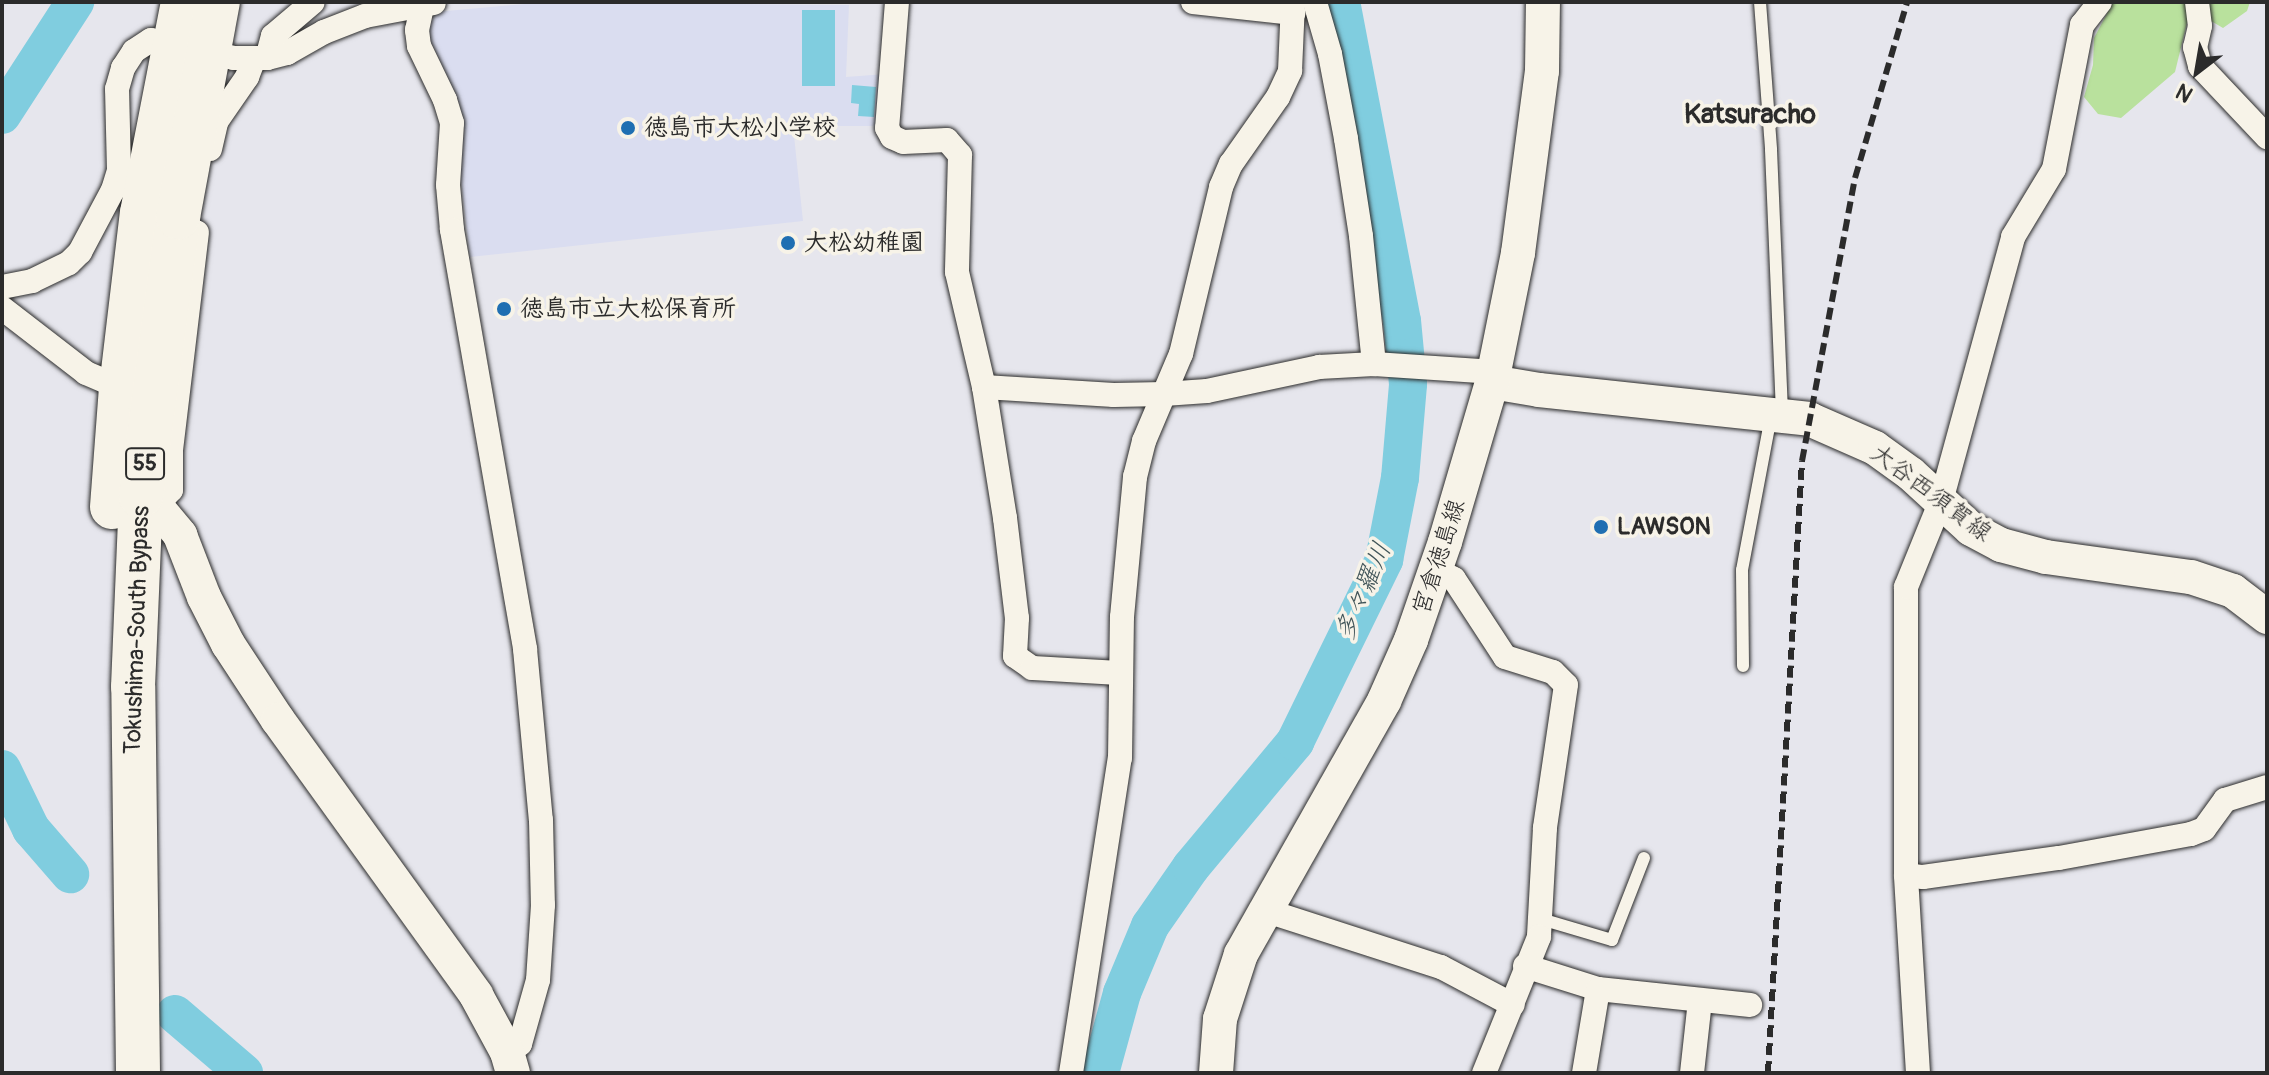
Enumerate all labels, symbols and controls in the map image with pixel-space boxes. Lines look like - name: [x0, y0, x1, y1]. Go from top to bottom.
- north arrow: [2157, 32, 2237, 112]
- text: N: [2171, 77, 2198, 108]
- district label: Katsuracho: [1684, 98, 1816, 132]
- place label: 徳島市大松小学校: [644, 114, 836, 142]
- marker: 徳島市大松小学校: [619, 119, 637, 137]
- place label: 大松幼稚園: [804, 229, 924, 257]
- marker: 大松幼稚園: [779, 234, 797, 252]
- place label: 徳島市立大松保育所: [520, 295, 736, 323]
- marker: 徳島市立大松保育所: [495, 300, 513, 318]
- street label: 大谷西須賀線: [1865, 438, 1997, 548]
- road number: 55: [125, 446, 165, 482]
- street label: 宮倉徳島線: [1407, 495, 1471, 619]
- street label: Tokushima-South Bypass: [118, 505, 156, 755]
- place label: LAWSON: [1617, 513, 1711, 541]
- marker: LAWSON: [1592, 518, 1610, 536]
- water label: 多々羅川: [1329, 538, 1399, 646]

